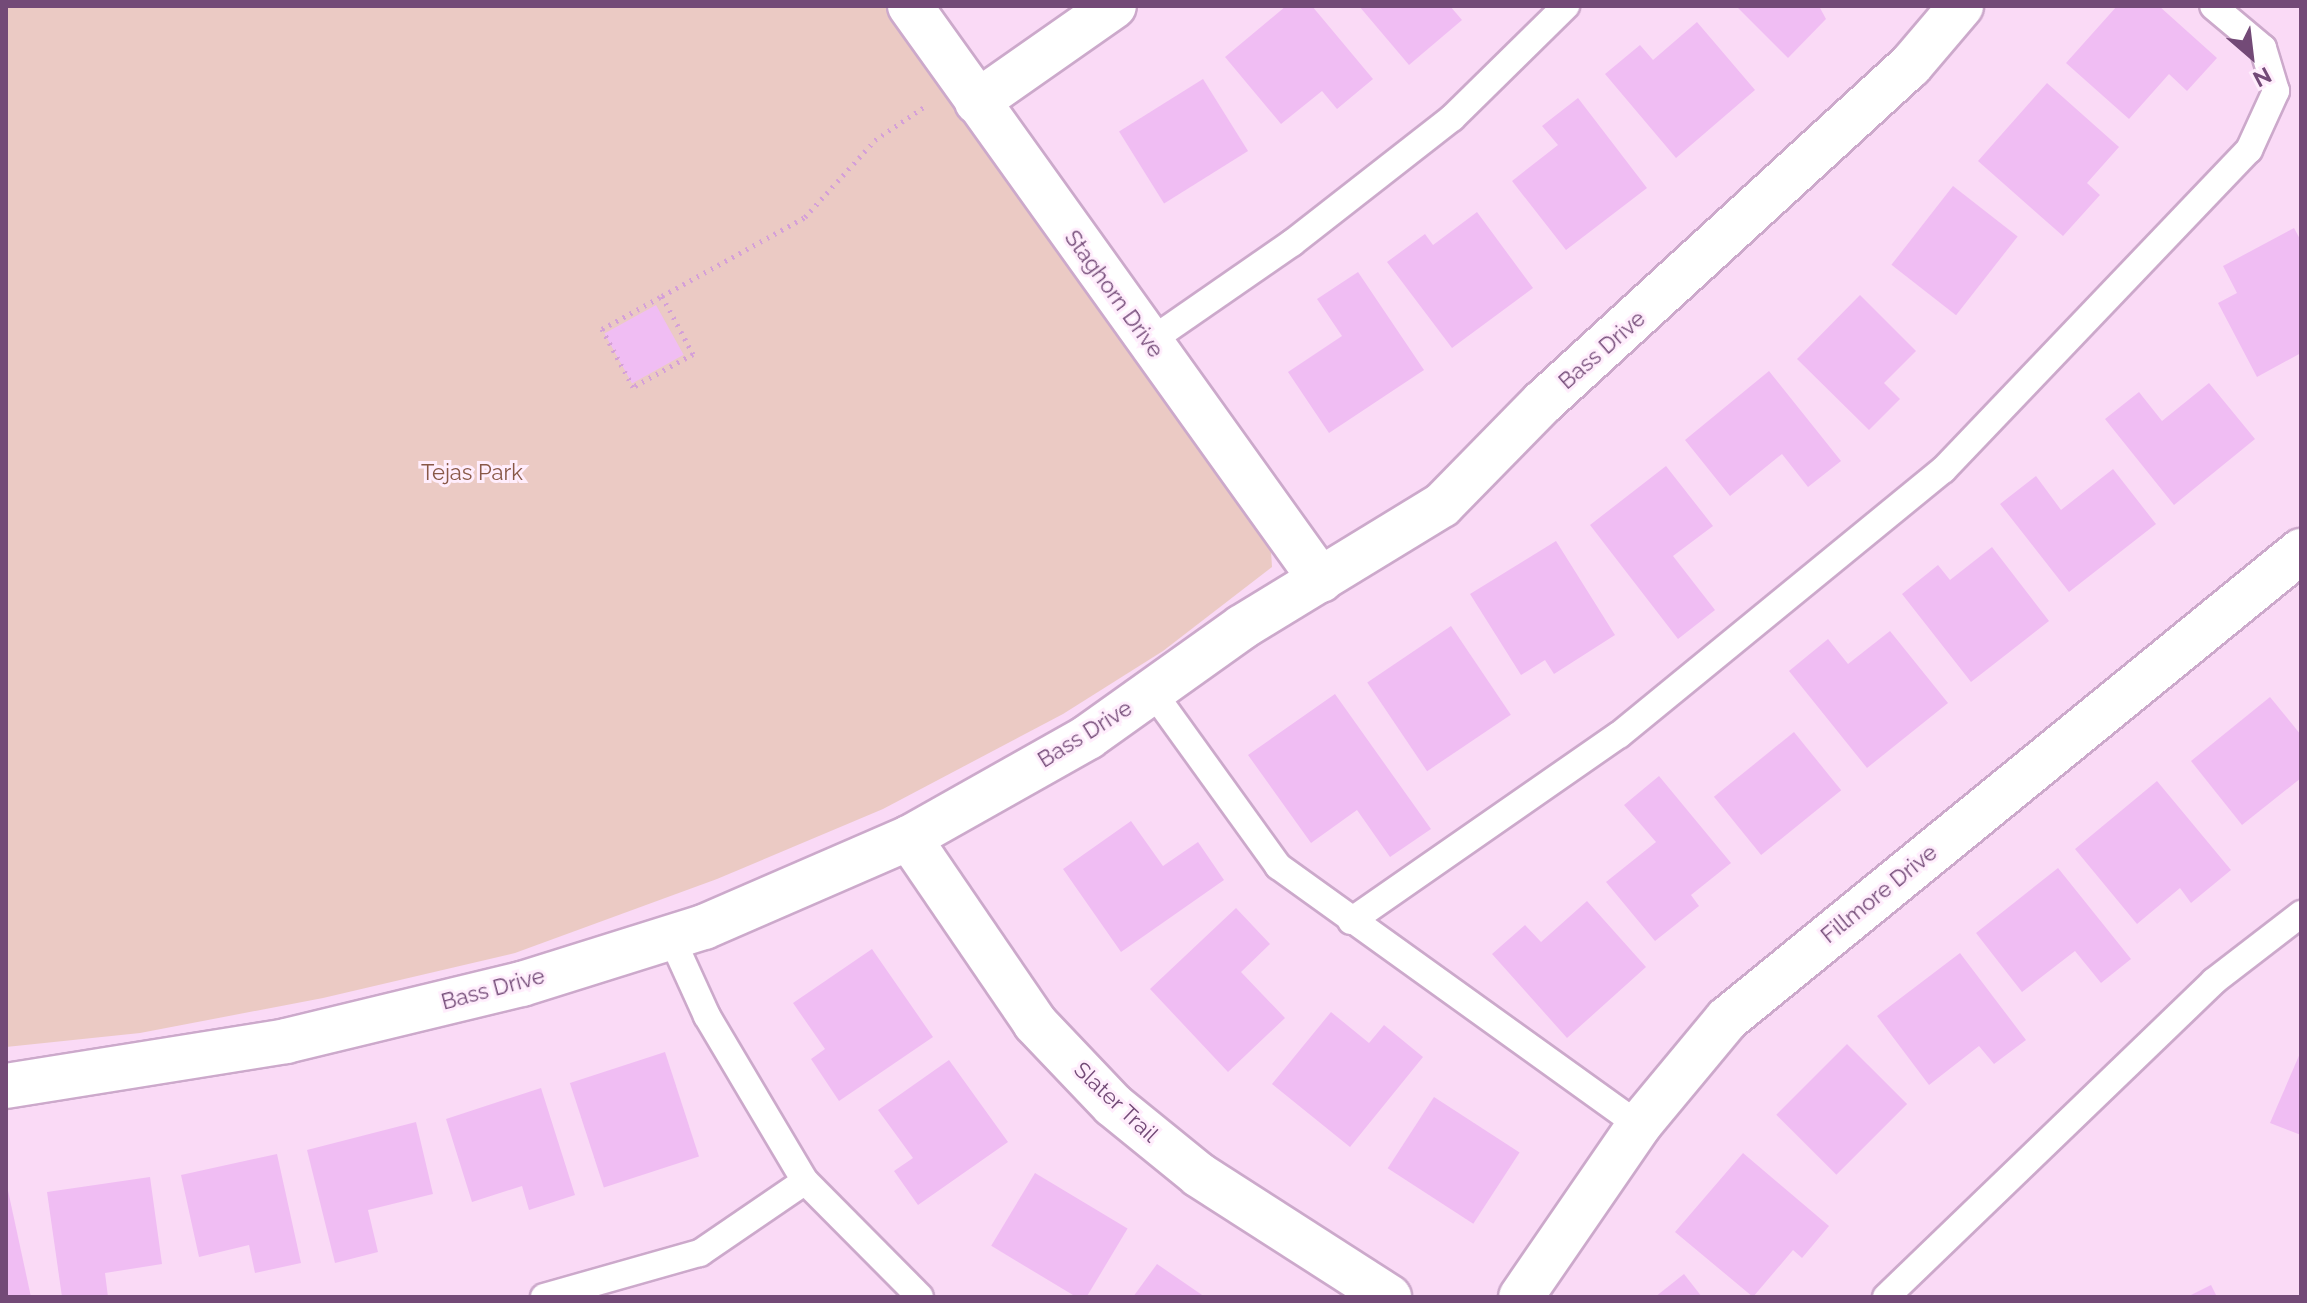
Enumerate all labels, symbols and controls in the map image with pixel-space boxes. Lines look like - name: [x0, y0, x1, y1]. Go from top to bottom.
- north arrow: [2211, 16, 2291, 96]
- text: N: [2249, 62, 2276, 93]
- street label: Staghorn Drive: [1059, 225, 1169, 363]
- street label: Bass Drive: [1553, 305, 1651, 395]
- park label: Tejas Park: [421, 460, 523, 486]
- street label: Bass Drive: [1033, 695, 1137, 773]
- street label: Fillmore Drive: [1816, 839, 1942, 949]
- street label: Bass Drive: [438, 963, 548, 1015]
- street label: Slater Trail: [1068, 1056, 1164, 1148]

